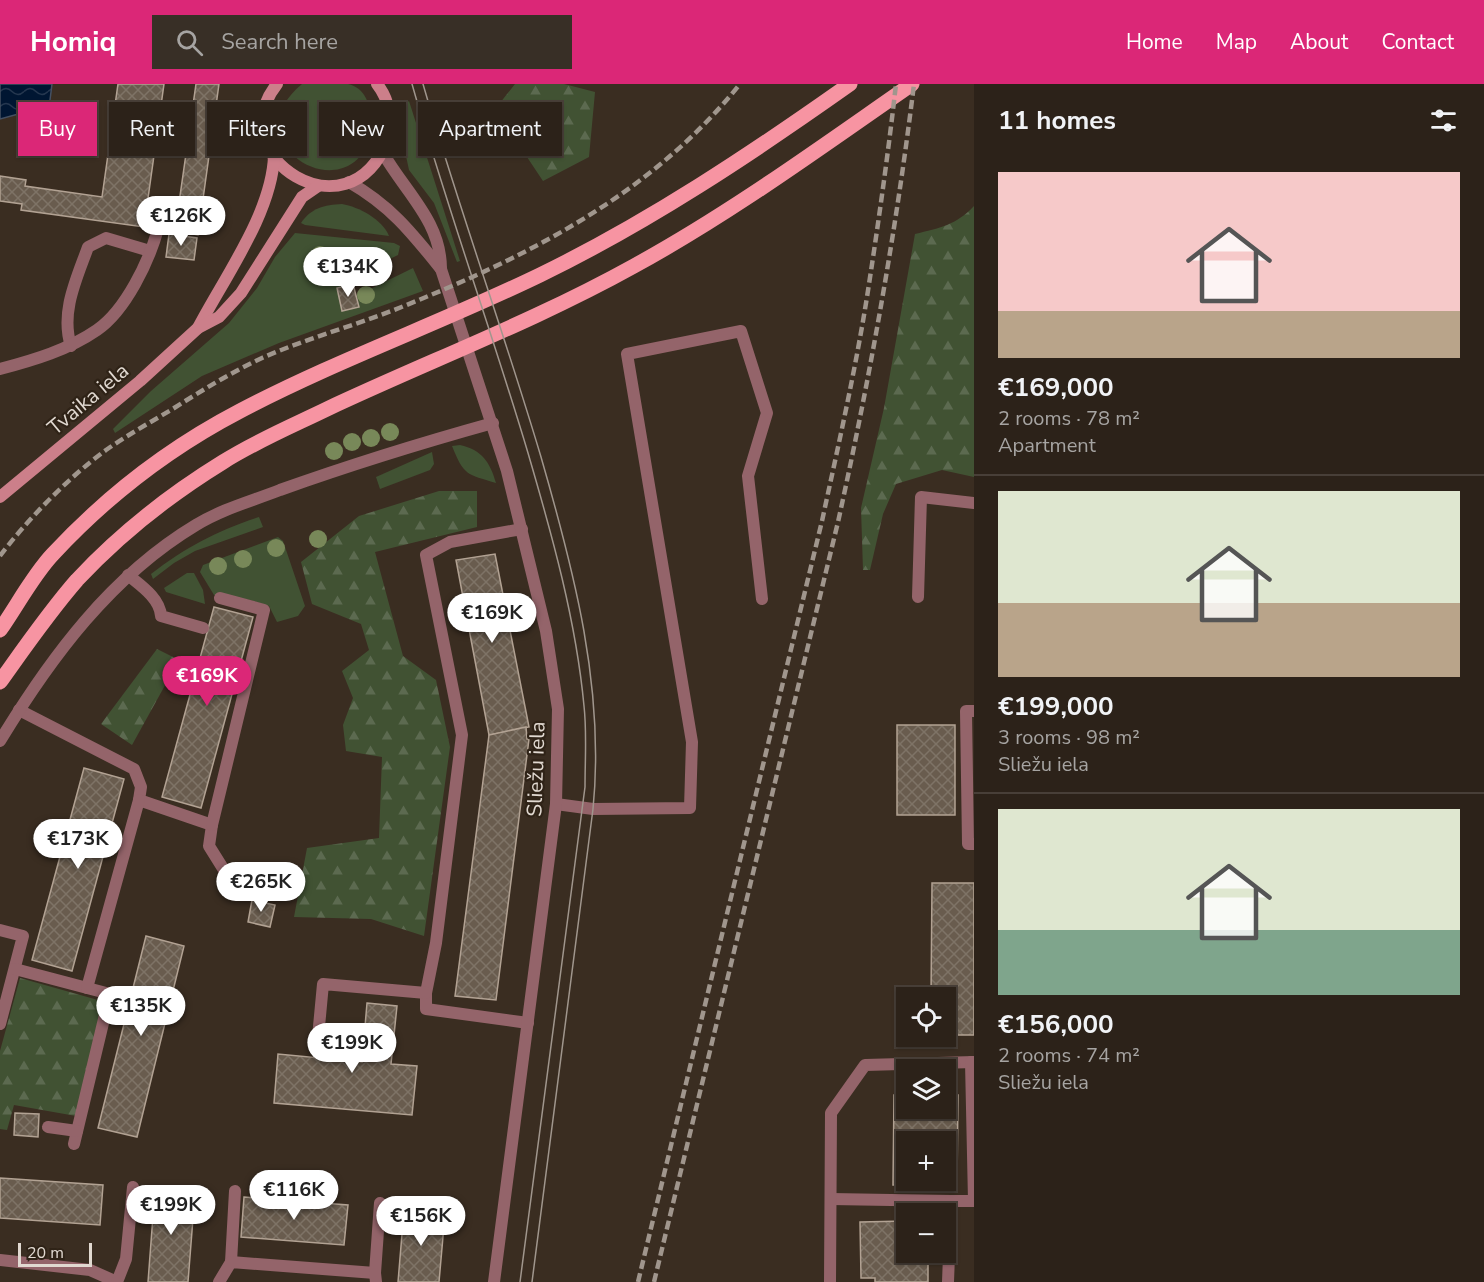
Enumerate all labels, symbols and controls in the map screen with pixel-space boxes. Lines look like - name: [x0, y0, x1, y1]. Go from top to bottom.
- search box: [152, 15, 572, 69]
- text: Homiq: [30, 23, 116, 61]
- icon: search: [173, 26, 206, 59]
- text: Search here: [221, 27, 338, 57]
- text: Home: [1126, 28, 1183, 56]
- text: Map: [1216, 28, 1257, 56]
- text: About: [1290, 28, 1348, 56]
- text: Contact: [1381, 28, 1454, 56]
- chip: Buy: [18, 102, 97, 156]
- chip: Rent: [109, 102, 195, 156]
- chip: Filters: [207, 102, 307, 156]
- chip: New: [319, 102, 406, 156]
- chip: Apartment: [418, 102, 562, 156]
- text: 11 homes: [998, 103, 1116, 138]
- icon: filters: [1427, 104, 1460, 137]
- pin: €126K: [139, 196, 223, 247]
- text: €126K: [150, 202, 212, 229]
- icon: home: [1175, 211, 1283, 319]
- pin: €134K: [306, 247, 390, 298]
- text: €134K: [317, 253, 379, 280]
- street label: Tvaika iela: [41, 357, 135, 441]
- text: €169,000: [998, 370, 1114, 405]
- text: 2 rooms · 78 m²: [998, 405, 1140, 432]
- text: Apartment: [998, 432, 1096, 459]
- icon: home: [1175, 530, 1283, 638]
- pin: €169K: [450, 593, 534, 644]
- text: €169K: [461, 599, 523, 626]
- pin: €169K: [165, 656, 249, 707]
- text: €169K: [176, 662, 238, 689]
- text: €199,000: [998, 689, 1114, 724]
- street label: Sliežu iela: [520, 721, 552, 817]
- text: 3 rooms · 98 m²: [998, 724, 1140, 751]
- text: Sliežu iela: [998, 751, 1089, 778]
- pin: €173K: [36, 819, 120, 870]
- text: €173K: [47, 825, 109, 852]
- icon: home: [1175, 848, 1283, 956]
- pin: €265K: [219, 862, 303, 913]
- text: €265K: [230, 868, 292, 895]
- pin: €135K: [99, 986, 183, 1037]
- map controls: [896, 987, 956, 1263]
- button: locate: [896, 987, 956, 1047]
- text: €135K: [110, 992, 172, 1019]
- text: €156,000: [998, 1007, 1114, 1042]
- pin: €199K: [310, 1023, 394, 1074]
- text: €199K: [321, 1029, 383, 1056]
- text: 2 rooms · 74 m²: [998, 1042, 1140, 1069]
- button: layers: [896, 1059, 956, 1119]
- text: Sliežu iela: [998, 1069, 1089, 1096]
- button: +: [896, 1131, 956, 1191]
- pin: €116K: [252, 1170, 336, 1221]
- text: €116K: [263, 1176, 325, 1203]
- pin: €199K: [129, 1185, 213, 1236]
- text: €199K: [140, 1191, 202, 1218]
- pin: €156K: [379, 1196, 463, 1247]
- text: €156K: [390, 1202, 452, 1229]
- button: −: [896, 1203, 956, 1263]
- scale bar: [18, 1240, 92, 1268]
- text: 20 m: [27, 1242, 64, 1264]

